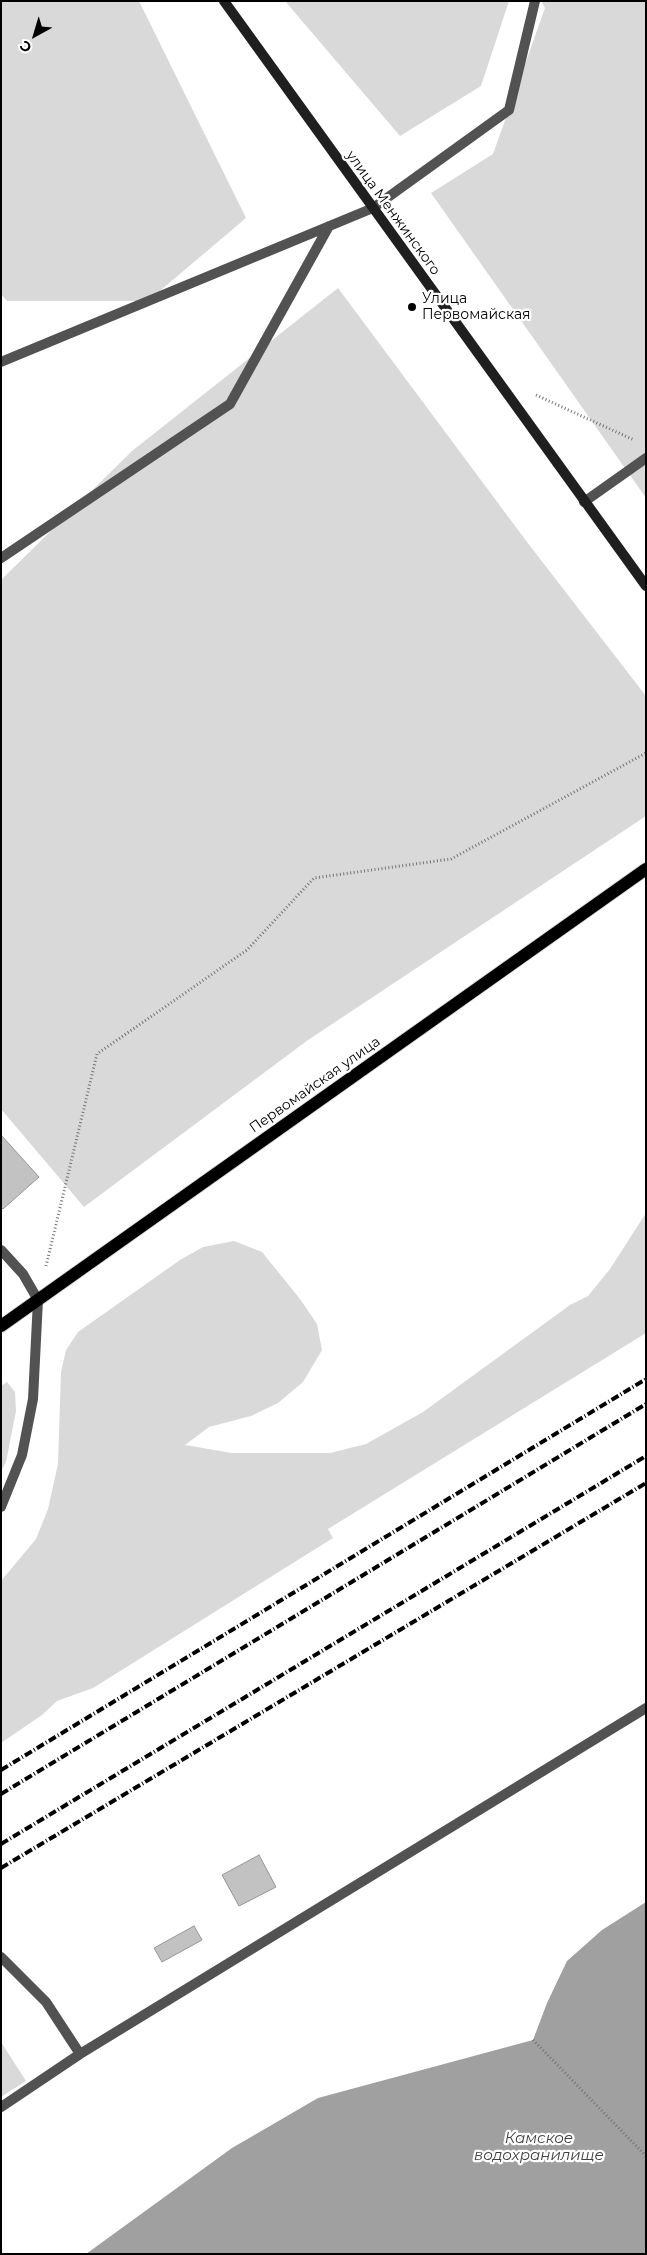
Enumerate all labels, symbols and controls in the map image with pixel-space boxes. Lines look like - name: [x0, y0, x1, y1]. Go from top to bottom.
- north arrow: [10, 10, 60, 60]
- text: С: [16, 36, 35, 57]
- street label: улица Менжинского: [342, 148, 444, 278]
- place label: Улица Первомайская: [422, 291, 531, 324]
- marker: Улица Первомайская: [406, 301, 418, 313]
- street label: Первомайская улица: [246, 1033, 384, 1137]
- water label: Камское водохранилище: [474, 2130, 604, 2165]

